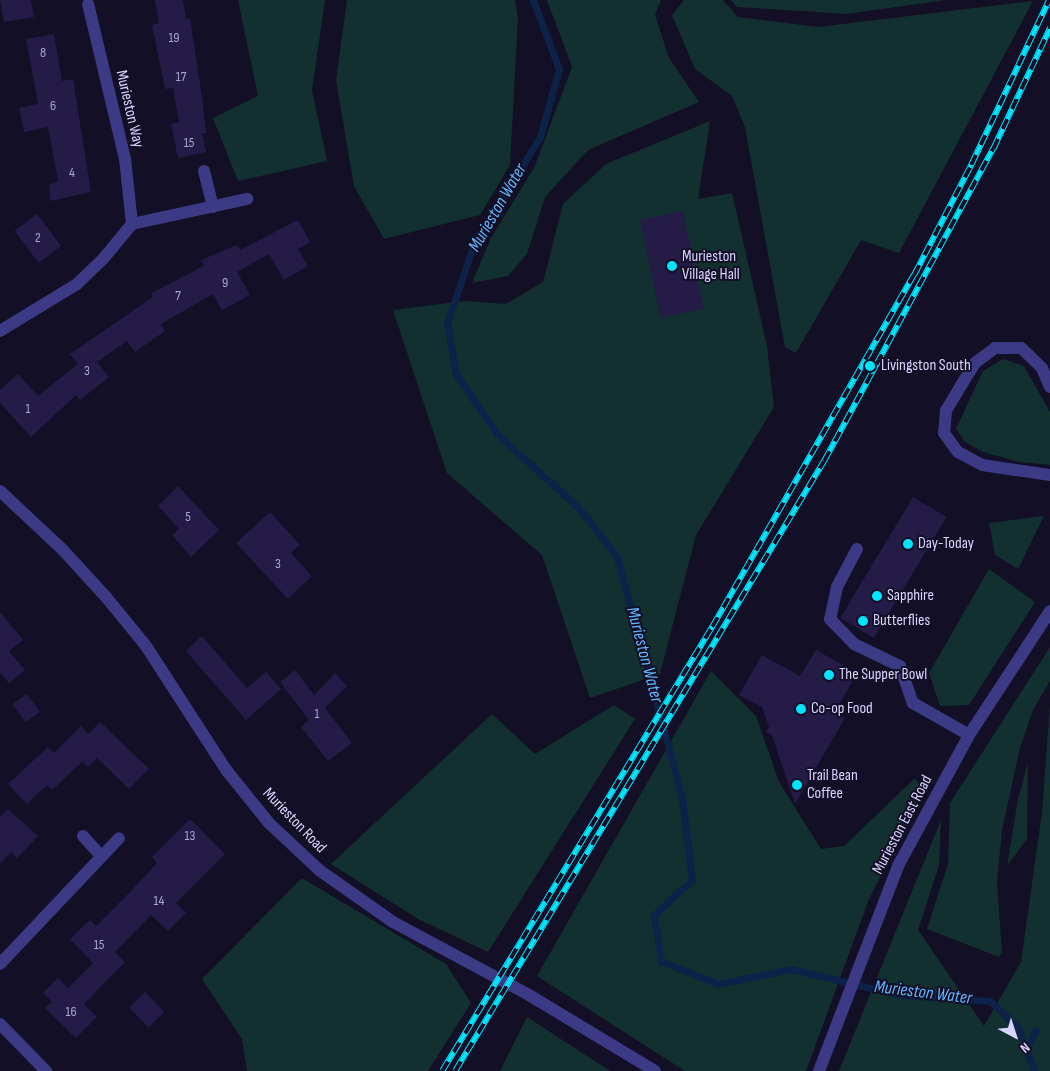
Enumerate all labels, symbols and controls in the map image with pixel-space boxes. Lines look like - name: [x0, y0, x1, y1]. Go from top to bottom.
- house number: 19: [168, 30, 180, 46]
- house number: 8: [40, 45, 46, 61]
- street label: Murieston Way: [111, 68, 147, 150]
- house number: 17: [176, 69, 186, 85]
- house number: 6: [50, 98, 56, 114]
- house number: 15: [184, 135, 194, 151]
- water label: Murieston Water: [464, 160, 532, 256]
- house number: 4: [69, 165, 75, 181]
- house number: 2: [35, 230, 41, 246]
- place label: Murieston Village Hall: [682, 247, 740, 285]
- marker: Murieston Village Hall: [666, 260, 678, 272]
- house number: 9: [222, 275, 228, 291]
- house number: 7: [175, 288, 181, 304]
- place label: Livingston South: [881, 356, 971, 376]
- marker: Livingston South: [863, 359, 877, 373]
- house number: 3: [84, 363, 90, 379]
- house number: 1: [26, 401, 30, 417]
- house number: 5: [185, 509, 191, 525]
- place label: Day-Today: [918, 534, 974, 554]
- marker: Day-Today: [902, 538, 914, 550]
- house number: 3: [275, 556, 281, 572]
- place label: Sapphire: [887, 586, 934, 606]
- marker: Sapphire: [871, 590, 883, 602]
- water label: Murieston Water: [621, 605, 667, 705]
- place label: Butterflies: [873, 611, 930, 631]
- marker: Butterflies: [857, 615, 869, 627]
- place label: The Supper Bowl: [839, 665, 927, 685]
- marker: The Supper Bowl: [823, 669, 835, 681]
- place label: Co-op Food: [811, 699, 873, 719]
- marker: Co-op Food: [795, 703, 807, 715]
- house number: 1: [315, 706, 319, 722]
- place label: Trail Bean Coffee: [807, 766, 858, 804]
- street label: Murieston East Road: [869, 772, 937, 878]
- marker: Trail Bean Coffee: [791, 779, 803, 791]
- street label: Murieston Road: [258, 784, 330, 858]
- house number: 13: [185, 828, 195, 844]
- house number: 14: [154, 893, 164, 909]
- house number: 15: [94, 937, 104, 953]
- water label: Murieston Water: [873, 976, 973, 1010]
- house number: 16: [65, 1004, 77, 1020]
- north arrow: [990, 1011, 1040, 1061]
- text: N: [1017, 1039, 1033, 1057]

